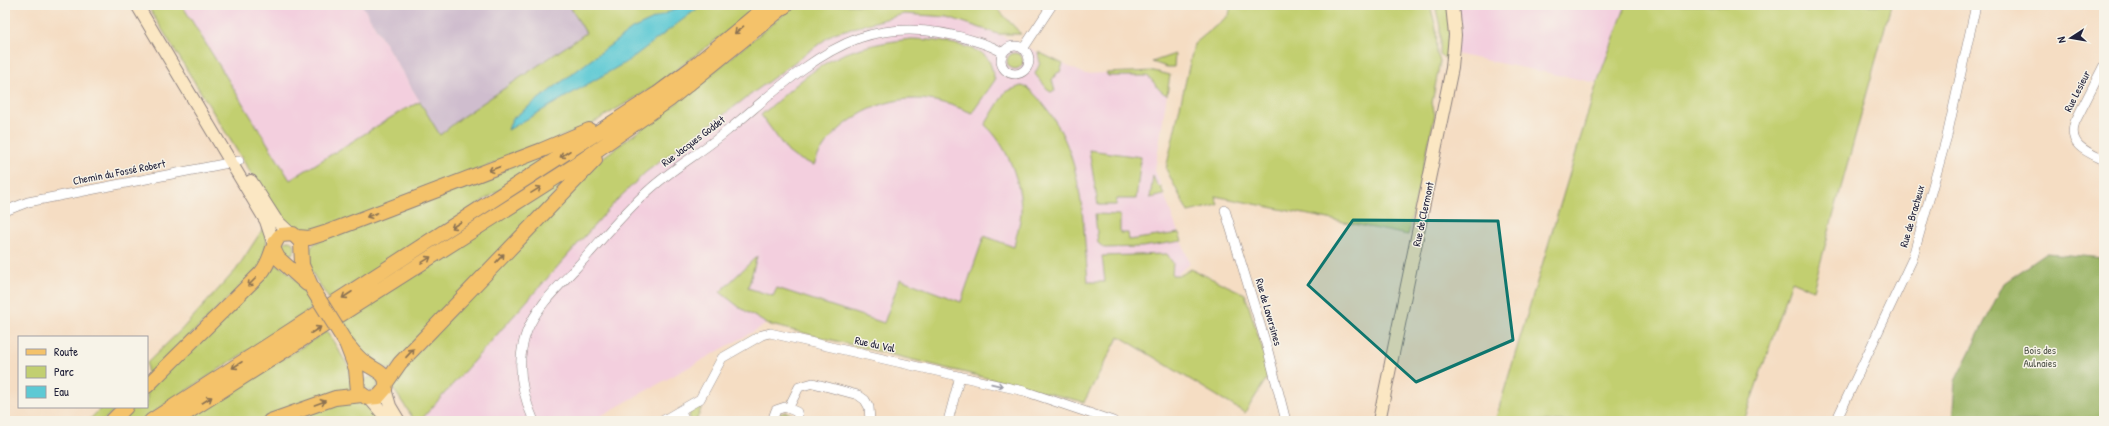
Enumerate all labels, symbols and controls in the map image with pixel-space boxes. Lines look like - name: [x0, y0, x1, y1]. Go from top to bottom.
- north arrow: [2051, 18, 2091, 58]
- one-way arrow: [733, 26, 744, 35]
- text: N: [2054, 36, 2069, 44]
- street label: Rue Lesieur: [2061, 67, 2094, 114]
- street label: Rue Jacques Goddet: [658, 112, 728, 169]
- one-way arrow: [560, 150, 571, 158]
- street label: Chemin du Fossé Robert: [72, 156, 167, 188]
- one-way arrow: [488, 165, 500, 173]
- street label: Rue de Clermont: [1409, 180, 1437, 248]
- street label: Rue de Bracheux: [1896, 183, 1928, 249]
- one-way arrow: [530, 186, 541, 194]
- one-way arrow: [367, 212, 379, 220]
- one-way arrow: [451, 221, 462, 229]
- one-way arrow: [495, 253, 505, 263]
- one-way arrow: [420, 255, 432, 263]
- one-way arrow: [247, 277, 257, 287]
- street label: Rue de Laversines: [1253, 277, 1285, 347]
- one-way arrow: [342, 291, 353, 299]
- one-way arrow: [311, 326, 322, 334]
- street label: Rue du Val: [854, 333, 897, 355]
- legend: [18, 336, 148, 408]
- text: Route: [54, 343, 78, 360]
- park label: Bois des Aulnaies: [2023, 343, 2057, 370]
- one-way arrow: [406, 348, 415, 358]
- one-way arrow: [231, 362, 243, 370]
- text: Parc: [54, 363, 74, 380]
- one-way arrow: [991, 382, 1004, 389]
- text: Eau: [54, 383, 69, 400]
- one-way arrow: [201, 396, 212, 404]
- one-way arrow: [314, 399, 326, 407]

